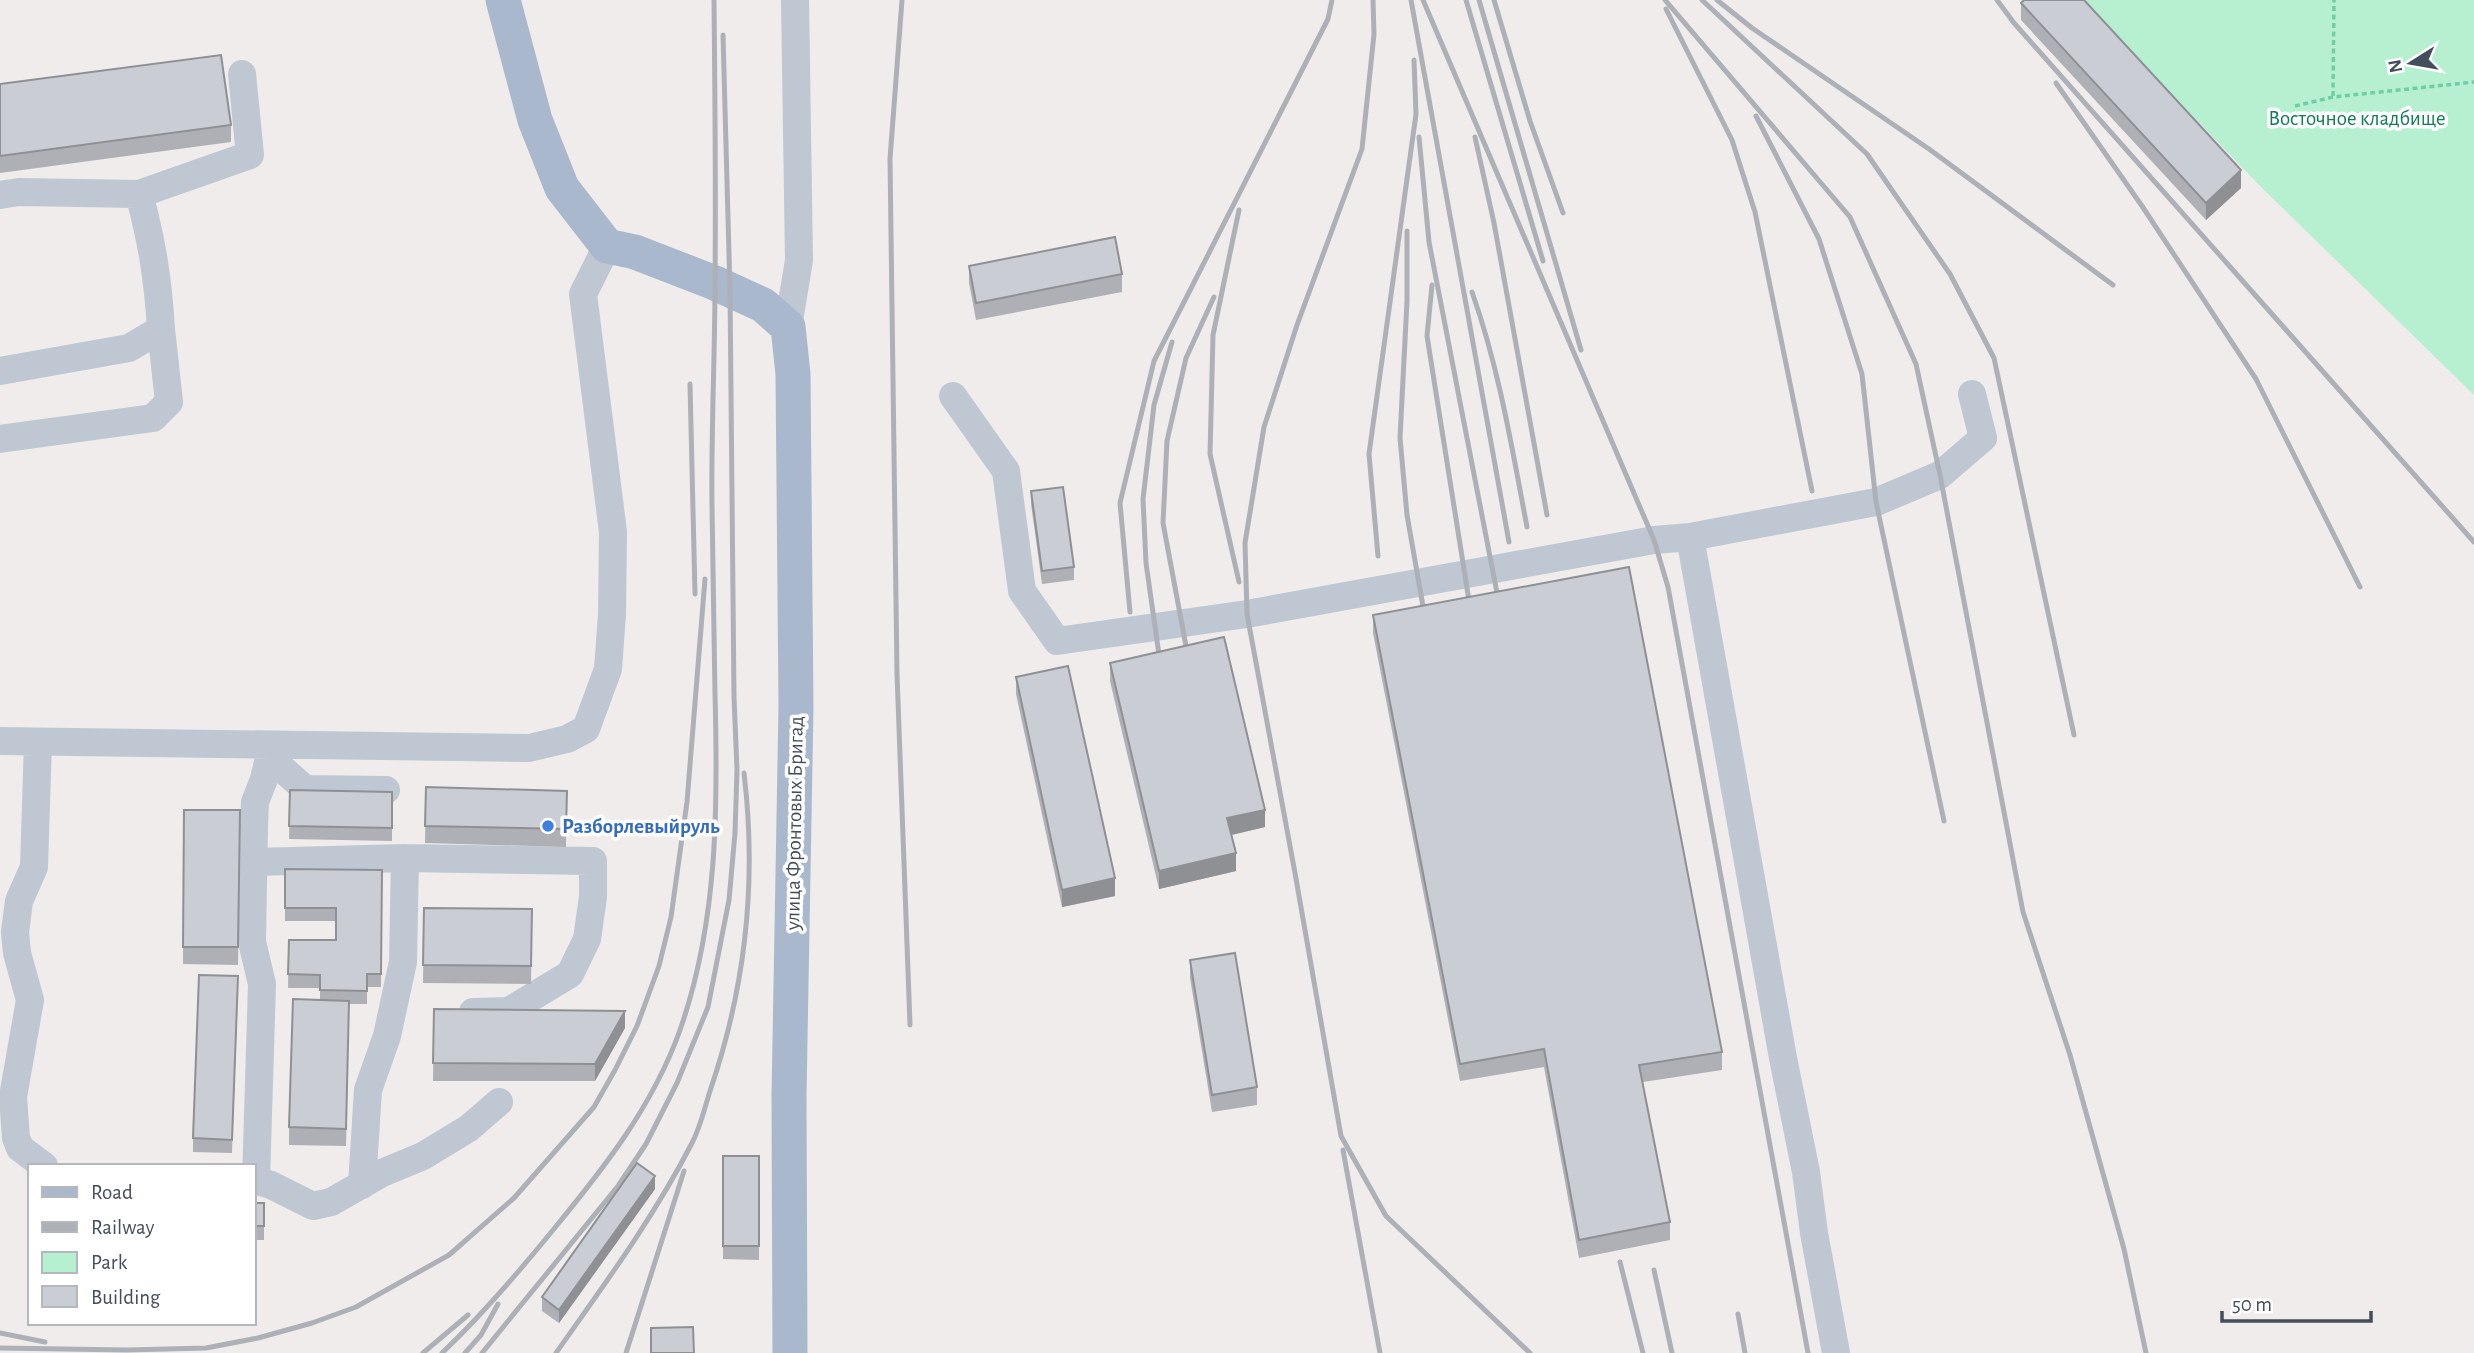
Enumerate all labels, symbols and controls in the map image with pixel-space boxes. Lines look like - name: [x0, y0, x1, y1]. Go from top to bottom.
- north arrow: [2376, 28, 2446, 98]
- text: N: [2385, 58, 2406, 74]
- park label: Восточное кладбище: [2268, 108, 2446, 129]
- street label: улица Фронтовых Бригад: [782, 716, 807, 931]
- place label: Разборлевыйруль: [562, 816, 720, 837]
- marker: Разборлевыйруль: [540, 818, 556, 834]
- legend: [28, 1164, 256, 1325]
- text: Road: [91, 1182, 133, 1203]
- text: Railway: [91, 1217, 154, 1238]
- text: Park: [91, 1252, 128, 1273]
- scale bar: [2222, 1280, 2371, 1324]
- text: Building: [91, 1287, 161, 1308]
- text: 50 m: [2232, 1294, 2272, 1315]

